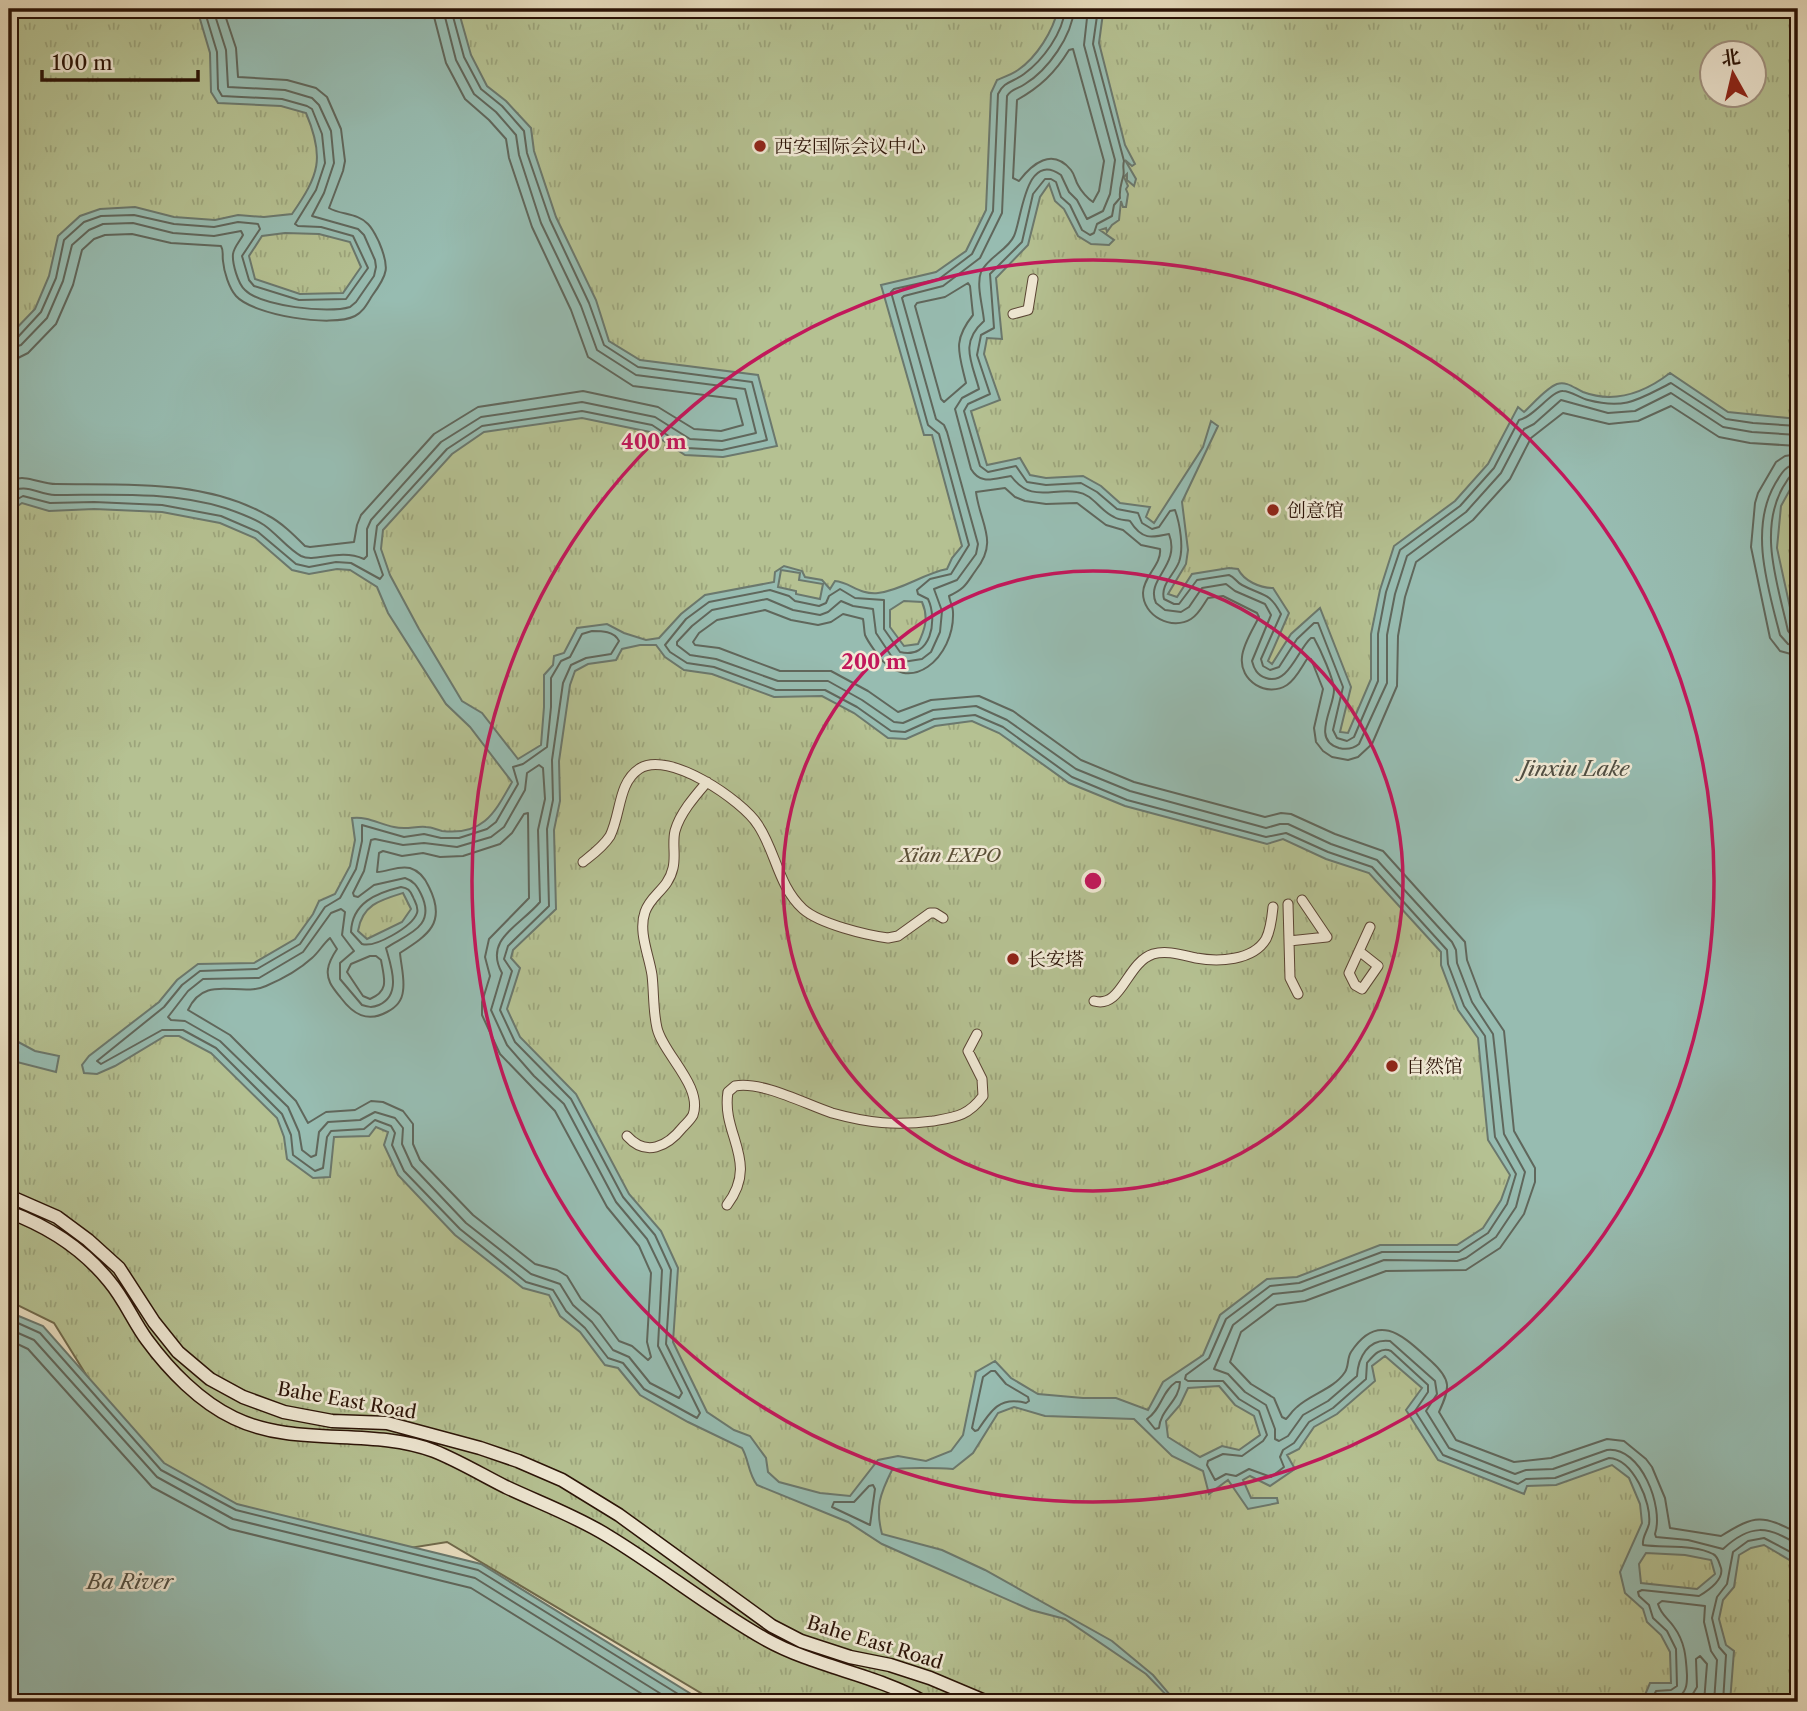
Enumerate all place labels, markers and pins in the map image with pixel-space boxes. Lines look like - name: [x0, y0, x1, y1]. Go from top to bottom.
- place label: 西安国际会议中心: [774, 135, 926, 158]
- marker: 西安国际会议中心: [752, 138, 768, 154]
- place label: 创意馆: [1287, 499, 1344, 522]
- marker: 创意馆: [1265, 502, 1281, 518]
- centre of rings: [1081, 869, 1105, 893]
- place label: 长安塔: [1027, 948, 1084, 971]
- marker: 长安塔: [1005, 951, 1021, 967]
- place label: 自然馆: [1406, 1055, 1463, 1078]
- marker: 自然馆: [1384, 1058, 1400, 1074]

